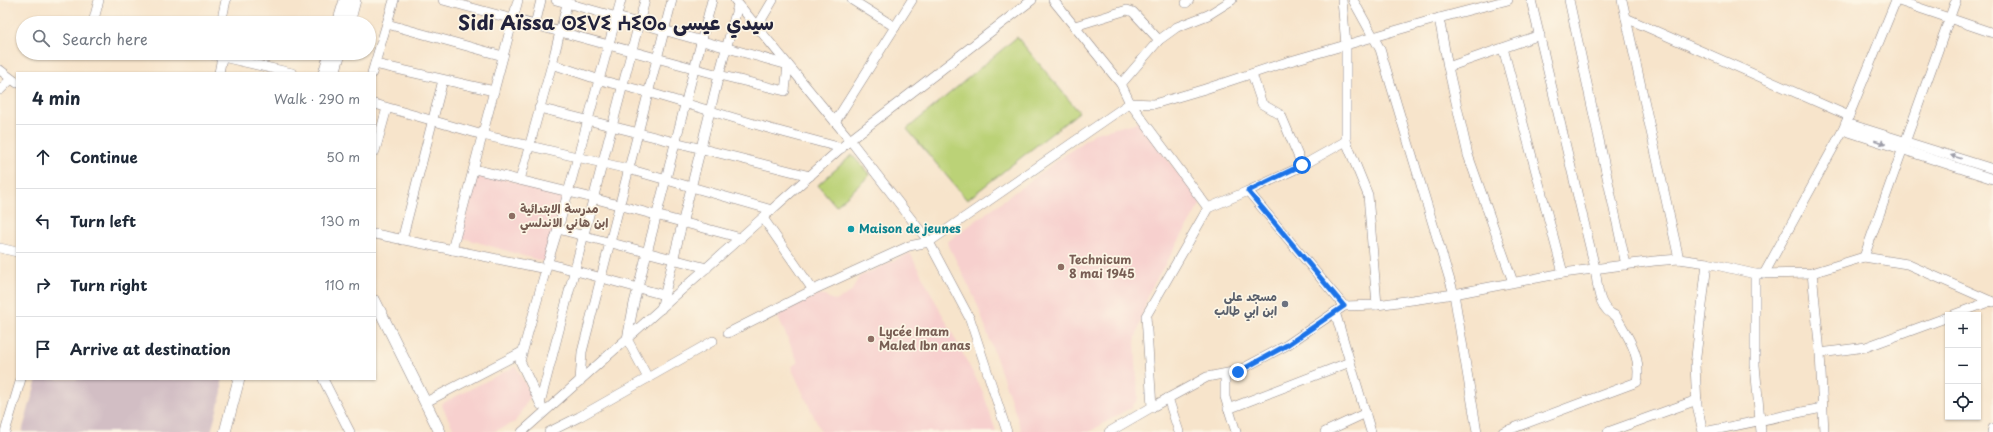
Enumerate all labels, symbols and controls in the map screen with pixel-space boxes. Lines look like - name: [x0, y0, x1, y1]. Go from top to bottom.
- district label: Sidi Aïssa ⵙⵉⴸⵉ ⵄⵉⵙⴰ سيدي عيسى: [458, 7, 774, 39]
- search box: [16, 16, 376, 60]
- icon: search: [30, 27, 52, 49]
- text: Search here: [62, 27, 148, 50]
- text: 4 min: [32, 85, 80, 111]
- text: Walk · 290 m: [274, 89, 360, 108]
- one-way arrow: [1875, 139, 1887, 145]
- text: Continue: [70, 145, 138, 168]
- icon: ahead: [32, 146, 54, 168]
- text: 50 m: [326, 147, 360, 166]
- one-way arrow: [1949, 154, 1961, 160]
- route start: [1293, 156, 1311, 174]
- place label: مدرسة الابتدائية ابن هاني الاندلسي: [520, 199, 608, 234]
- text: Turn left: [70, 209, 136, 232]
- icon: left: [32, 210, 54, 232]
- text: 130 m: [321, 211, 360, 230]
- marker: مدرسة الابتدائية ابن هاني الاندلسي: [507, 211, 517, 221]
- place label: Maison de jeunes: [859, 219, 961, 237]
- marker: Maison de jeunes: [846, 224, 856, 234]
- place label: Technicum 8 mai 1945: [1069, 250, 1135, 282]
- marker: Technicum 8 mai 1945: [1056, 262, 1066, 272]
- text: Turn right: [70, 273, 147, 296]
- icon: right: [32, 274, 54, 296]
- text: 110 m: [325, 275, 360, 294]
- place label: مسجد علي ابن ابي طالب: [1214, 287, 1277, 322]
- marker: مسجد علي ابن ابي طالب: [1280, 299, 1290, 309]
- map controls: [1945, 312, 1981, 420]
- button: +: [1945, 312, 1981, 348]
- place label: Lycée Imam Maled Ibn anas: [879, 322, 971, 354]
- marker: Lycée Imam Maled Ibn anas: [866, 334, 876, 344]
- text: Arrive at destination: [70, 337, 231, 360]
- icon: arrive: [32, 338, 54, 360]
- button: −: [1945, 348, 1981, 384]
- route end: [1229, 363, 1247, 381]
- button: locate: [1945, 384, 1981, 420]

